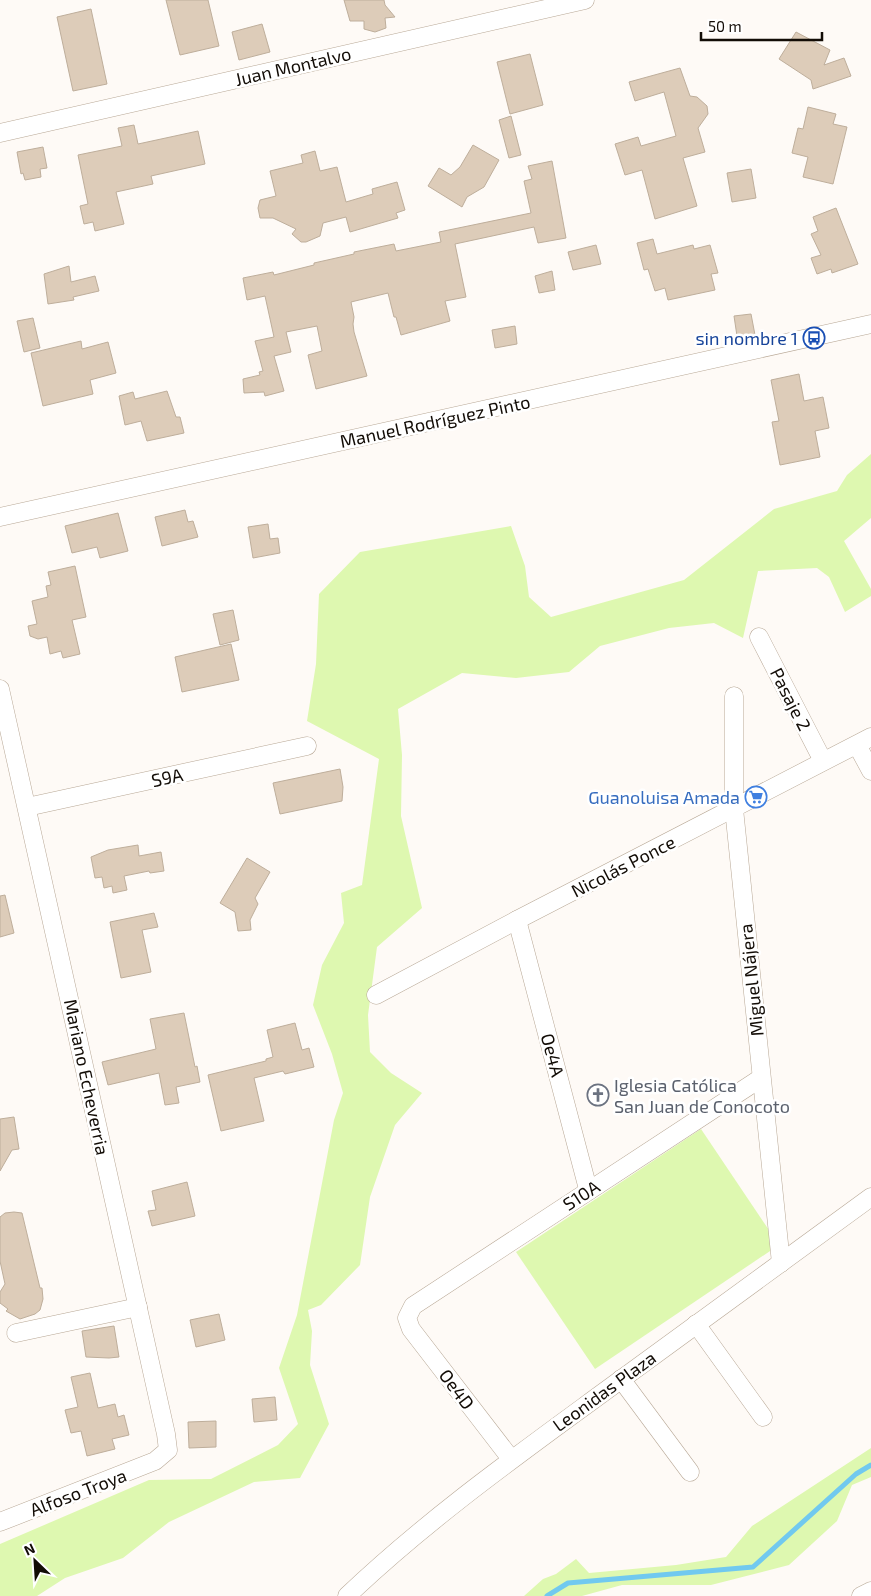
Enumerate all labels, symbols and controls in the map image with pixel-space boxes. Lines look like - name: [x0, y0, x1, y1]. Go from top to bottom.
- scale bar: [701, 10, 822, 42]
- text: 50 m: [708, 17, 742, 35]
- street label: Juan Montalvo: [233, 42, 353, 90]
- bus stop icon: sin nombre 1: [802, 326, 826, 350]
- place label: sin nombre 1: [695, 327, 798, 349]
- street label: Manuel Rodríguez Pinto: [338, 390, 532, 452]
- street label: Pasaje 2: [766, 664, 816, 734]
- street label: S9A: [149, 763, 186, 791]
- supermarket icon: Guanoluisa Amada: [744, 785, 768, 809]
- place label: Guanoluisa Amada: [588, 786, 740, 808]
- street label: Nicolás Ponce: [567, 830, 679, 902]
- street label: Miguel Nájera: [734, 923, 768, 1037]
- street label: Mariano Echeverria: [60, 997, 114, 1157]
- street label: Oe4A: [537, 1031, 570, 1080]
- place label: Iglesia Católica San Juan de Conocoto: [614, 1074, 790, 1117]
- church icon: Iglesia Católica San Juan de Conocoto: [586, 1083, 610, 1107]
- street label: S10A: [559, 1175, 604, 1215]
- street label: Leonidas Plaza: [548, 1346, 660, 1436]
- street label: Oe4D: [435, 1365, 479, 1413]
- street label: Alfoso Troya: [27, 1464, 129, 1520]
- north arrow: [10, 1536, 60, 1586]
- text: N: [21, 1539, 37, 1559]

